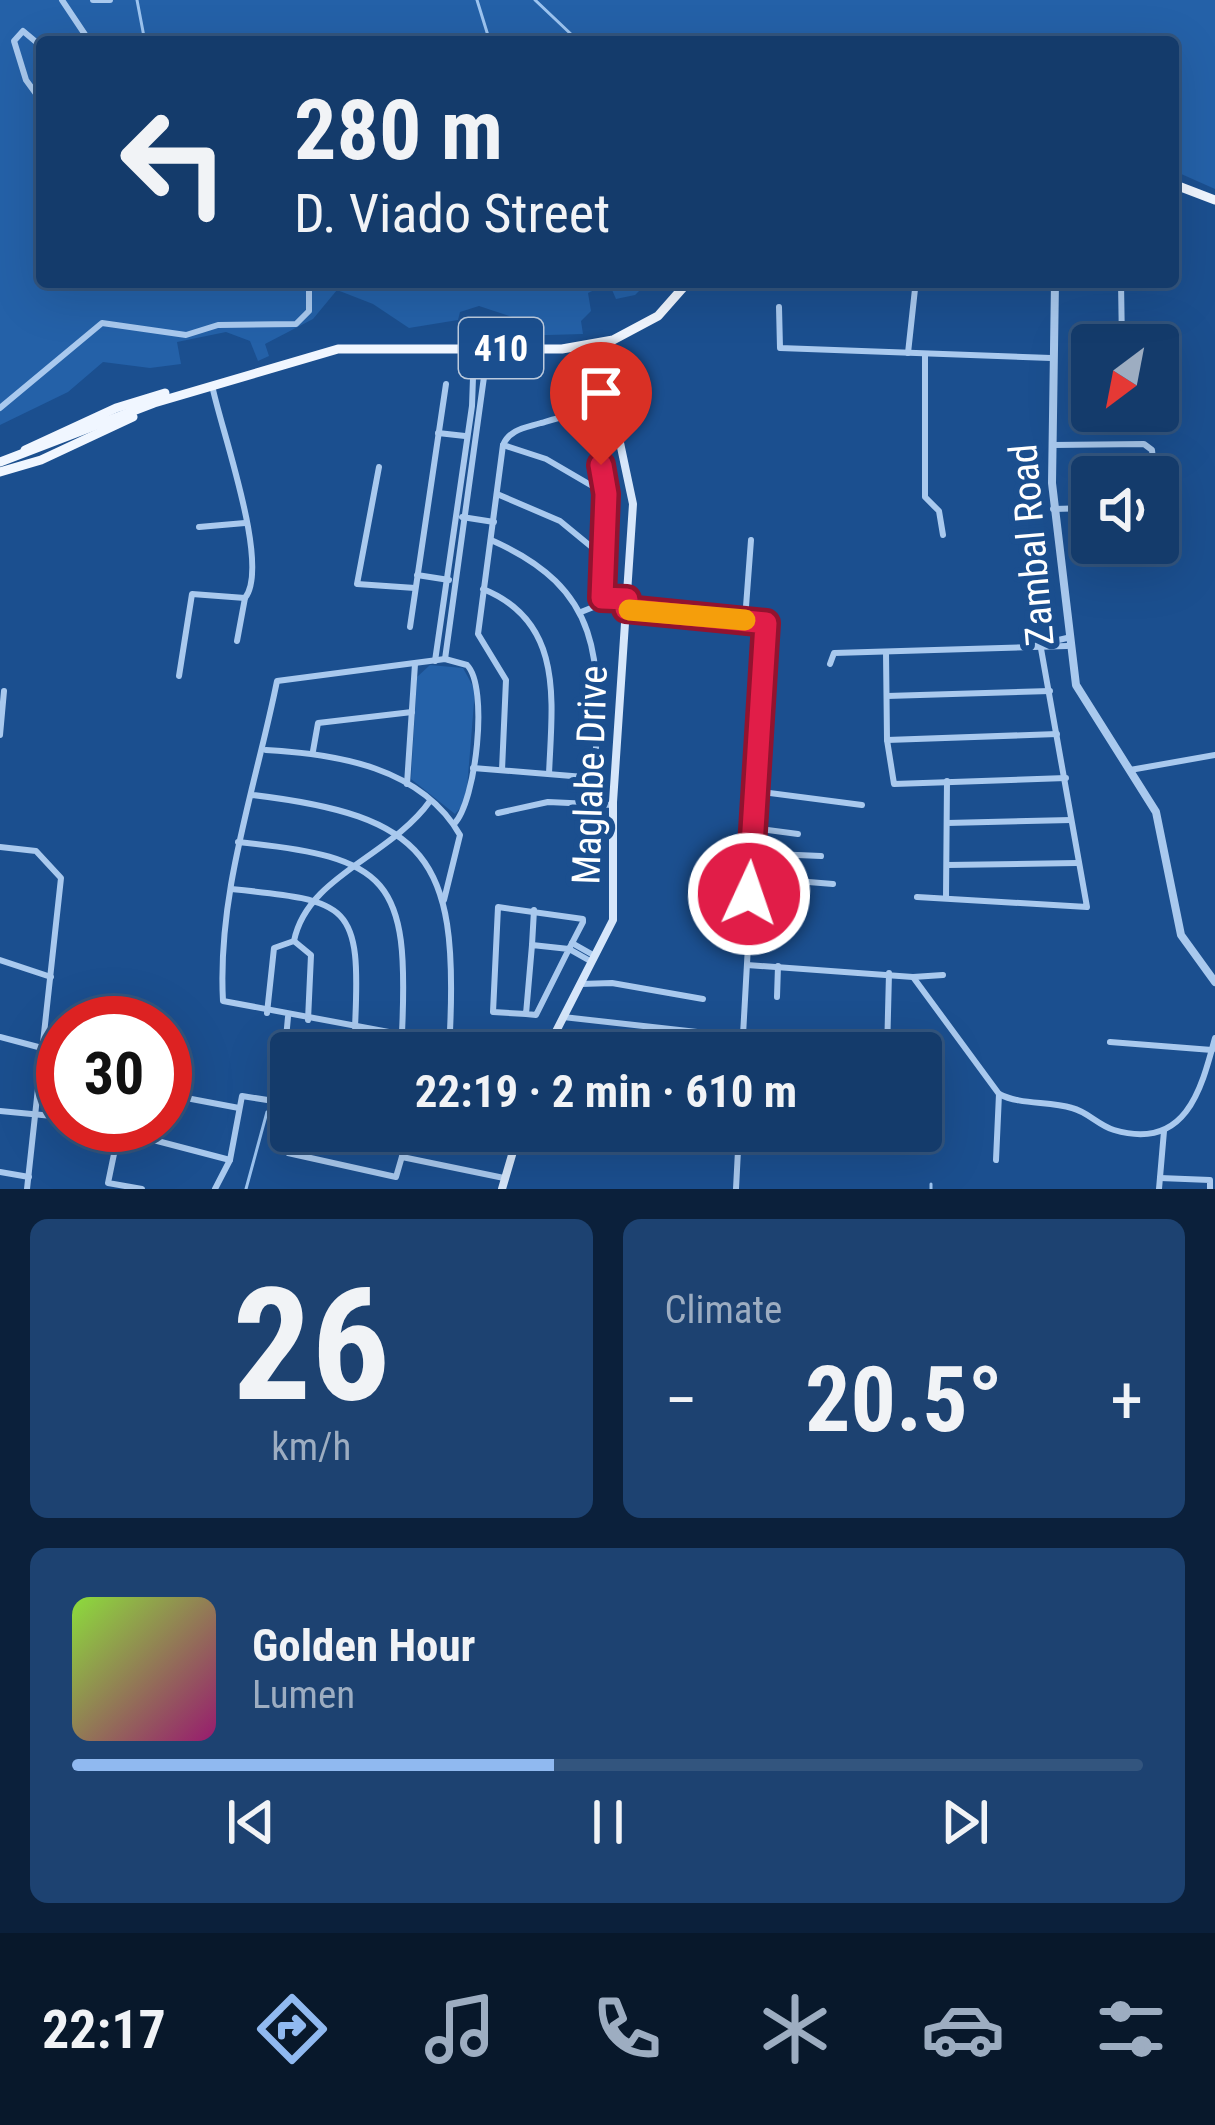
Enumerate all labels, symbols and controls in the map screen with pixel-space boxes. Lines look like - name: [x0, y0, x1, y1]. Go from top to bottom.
- text: 280 m: [294, 81, 503, 180]
- icon: left: [96, 84, 252, 240]
- text: D. Viado Street: [294, 182, 610, 245]
- road number: 410: [459, 318, 543, 378]
- north arrow: [1071, 324, 1179, 432]
- map controls: [1071, 324, 1179, 564]
- pin: [550, 342, 652, 465]
- icon: arrive: [568, 360, 634, 426]
- street label: Zambal Road: [1000, 442, 1064, 648]
- button: sound: [1071, 456, 1179, 564]
- street label: Maglabe Drive: [563, 665, 617, 885]
- position arrow: [686, 831, 812, 957]
- speed limit sign: 30: [36, 996, 192, 1152]
- text: 22:19 · 2 min · 610 m: [415, 1065, 797, 1118]
- text: 26: [232, 1254, 390, 1437]
- text: Climate: [665, 1287, 782, 1333]
- text: 20.5°: [805, 1348, 1003, 1453]
- text: −: [665, 1362, 698, 1439]
- text: +: [1110, 1362, 1143, 1439]
- text: km/h: [271, 1424, 351, 1470]
- text: Golden Hour: [252, 1619, 475, 1672]
- text: Lumen: [252, 1672, 355, 1718]
- icon: previous: [218, 1789, 284, 1855]
- icon: pause: [575, 1789, 641, 1855]
- icon: next: [932, 1789, 998, 1855]
- icon: directions: [250, 1987, 334, 2071]
- icon: music: [418, 1987, 502, 2071]
- icon: phone: [585, 1987, 669, 2071]
- icon: climate: [753, 1987, 837, 2071]
- icon: car: [921, 1987, 1005, 2071]
- icon: filters: [1089, 1987, 1173, 2071]
- text: 22:17: [42, 1998, 166, 2061]

